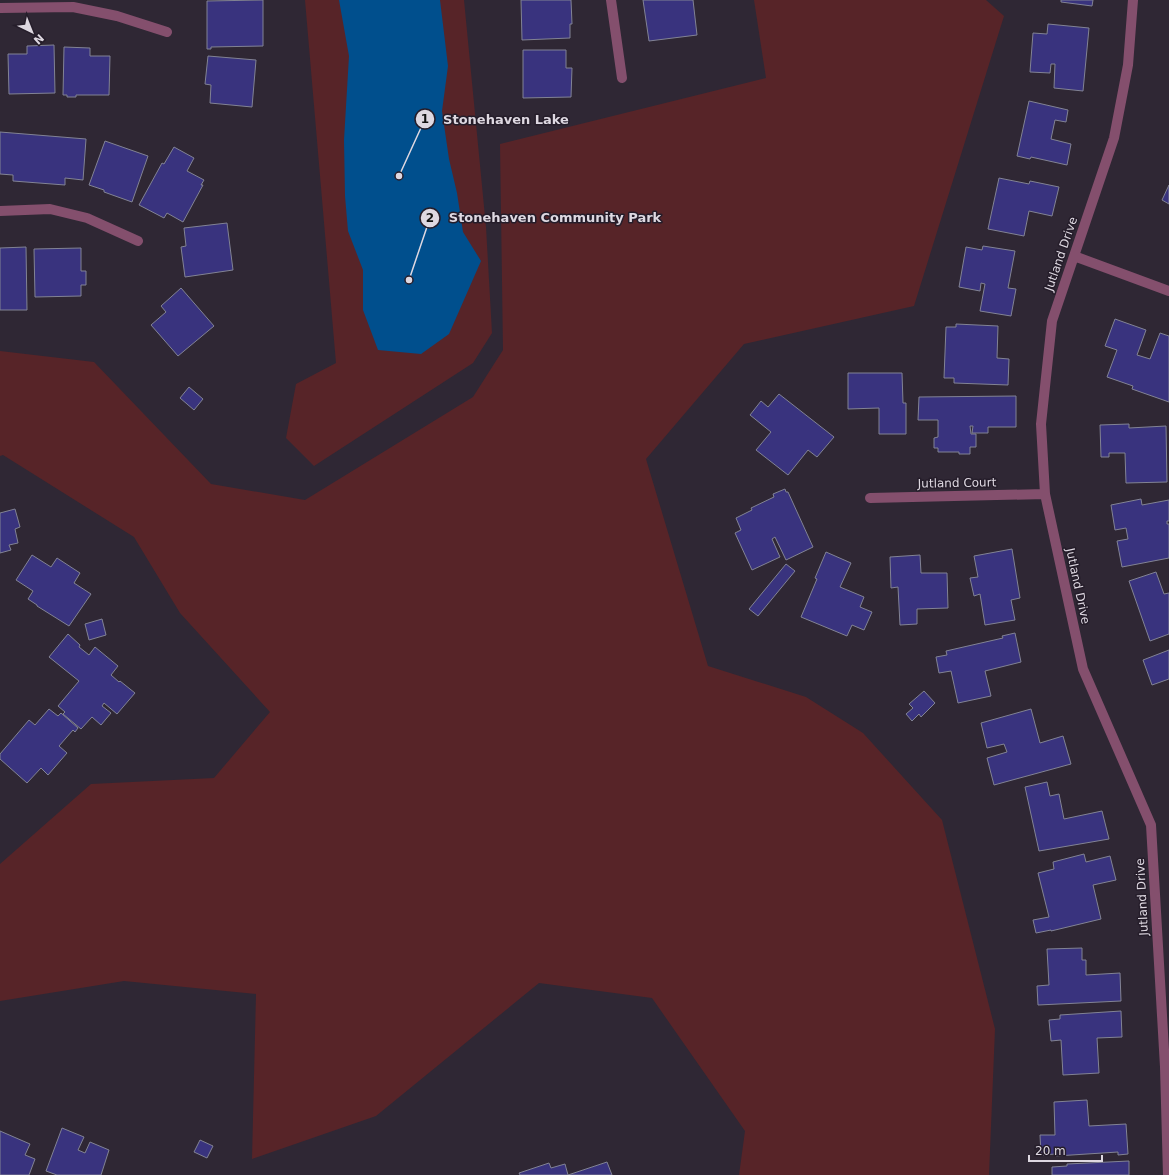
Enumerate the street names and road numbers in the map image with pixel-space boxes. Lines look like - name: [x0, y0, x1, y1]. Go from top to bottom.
- street label: Jutland Drive: [1041, 215, 1080, 294]
- street label: Jutland Court: [917, 475, 997, 491]
- street label: Jutland Drive: [1063, 546, 1093, 625]
- street label: Jutland Drive: [1133, 858, 1151, 937]

